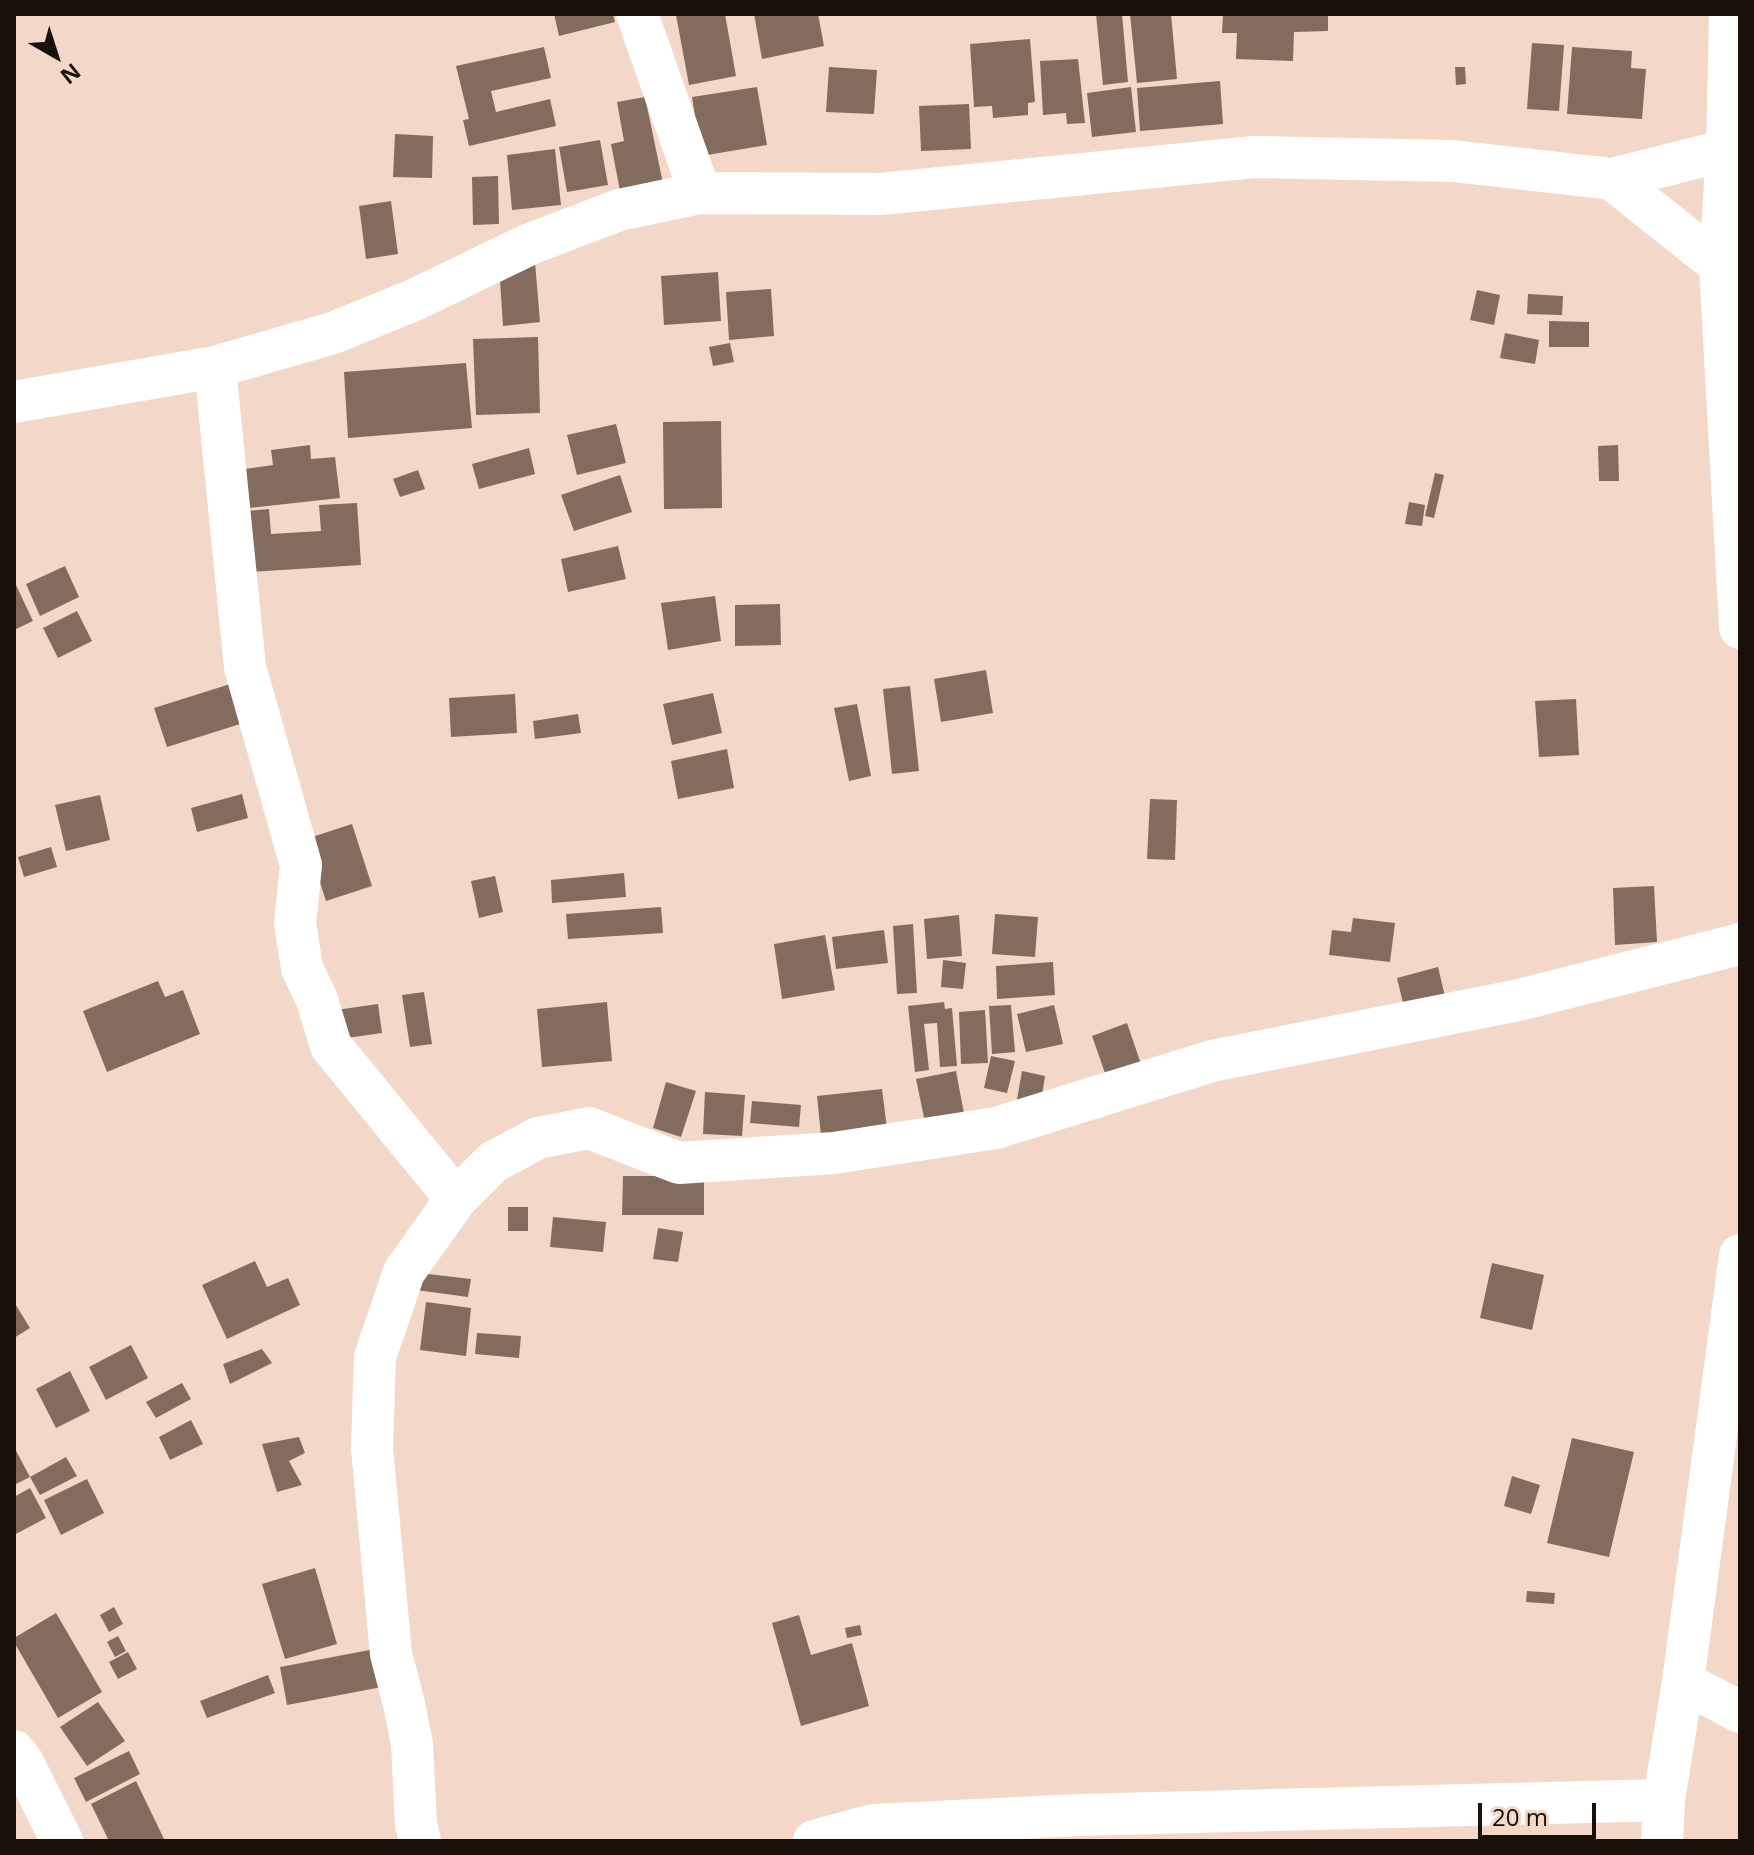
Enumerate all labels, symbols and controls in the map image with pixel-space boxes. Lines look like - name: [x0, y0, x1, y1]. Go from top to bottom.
- north arrow: [16, 16, 96, 96]
- text: N: [55, 57, 88, 92]
- scale bar: [1482, 1787, 1600, 1837]
- text: 20 m: [1492, 1800, 1548, 1833]

